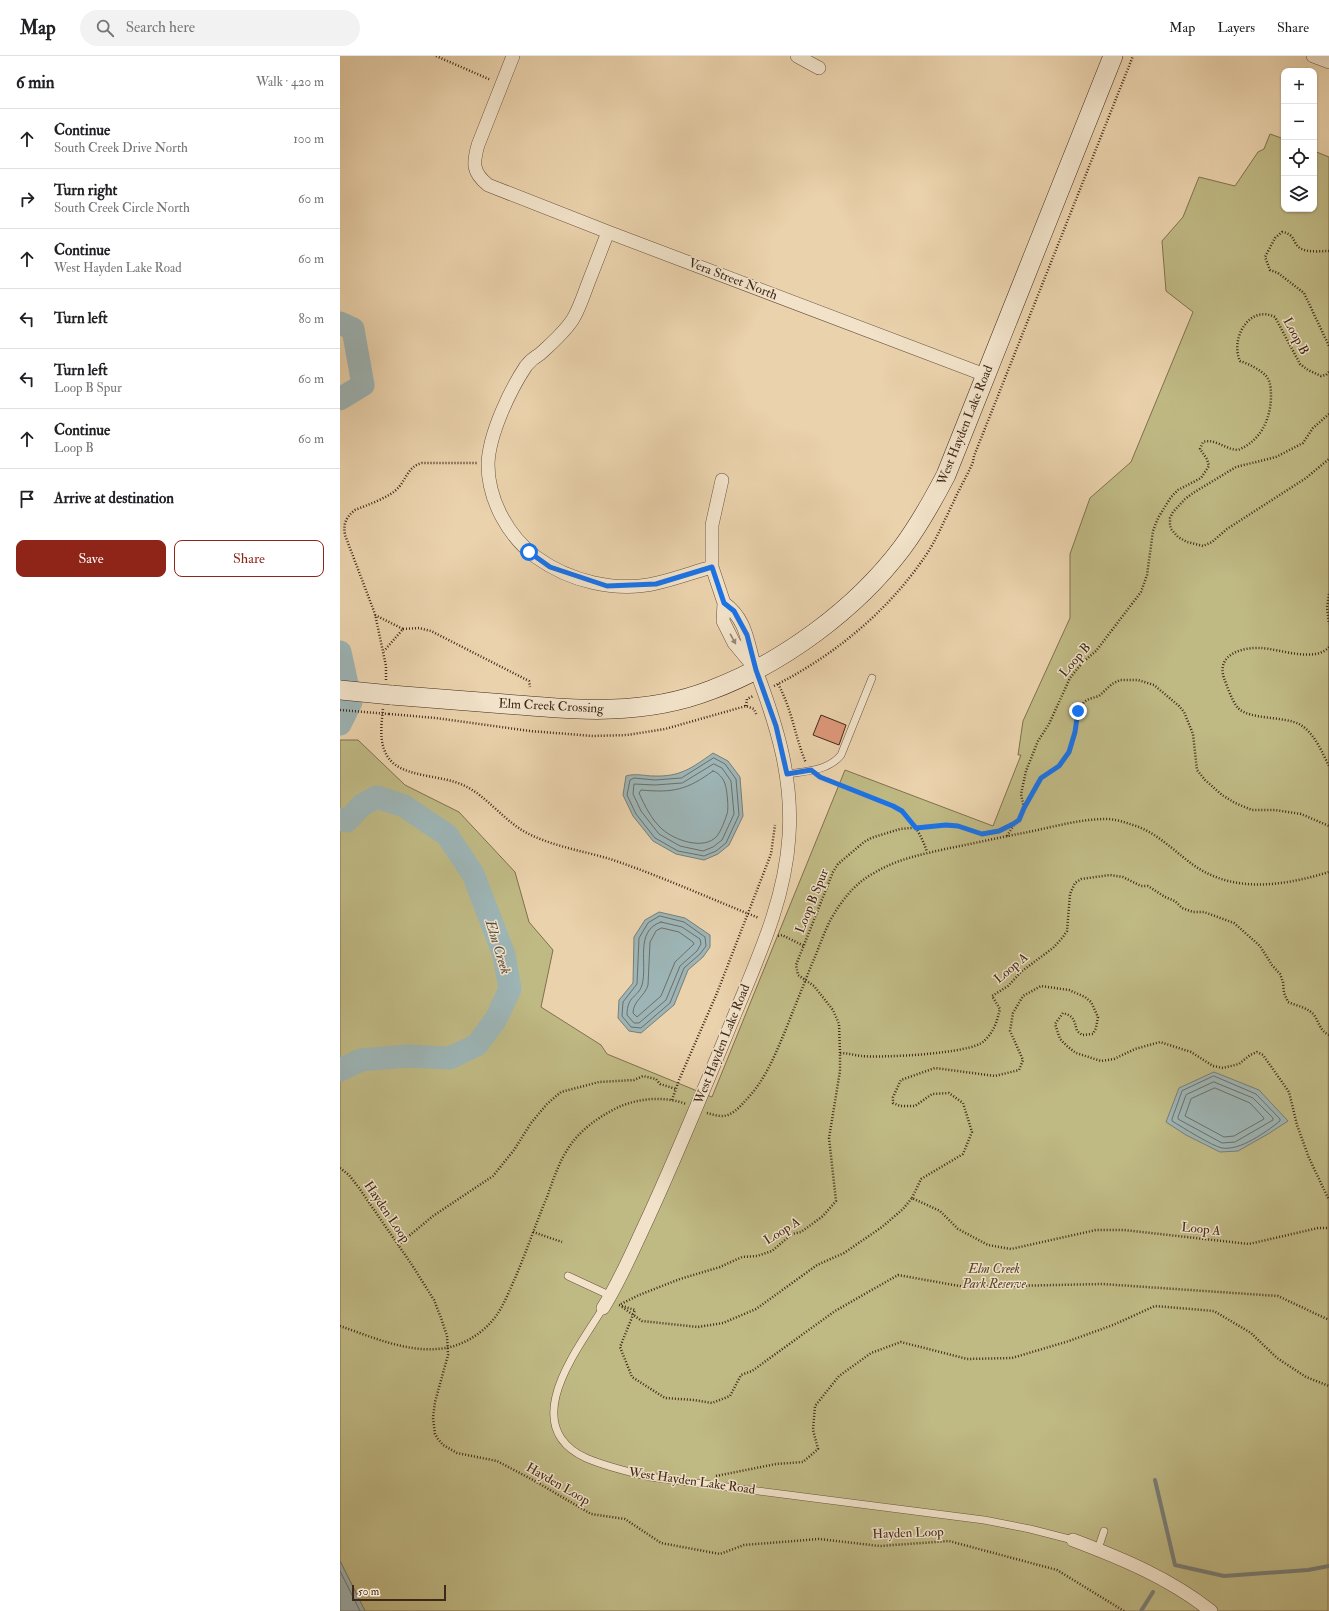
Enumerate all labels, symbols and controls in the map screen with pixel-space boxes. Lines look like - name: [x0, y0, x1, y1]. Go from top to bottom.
- search box: [80, 10, 360, 46]
- text: Map: [20, 16, 56, 40]
- icon: search: [94, 17, 116, 39]
- text: Search here: [126, 18, 195, 37]
- text: Map: [1169, 19, 1195, 36]
- text: Layers: [1217, 19, 1255, 36]
- text: Share: [1277, 19, 1309, 36]
- map controls: [1281, 68, 1317, 212]
- button: +: [1281, 68, 1317, 104]
- text: 6 min: [16, 72, 55, 93]
- text: Walk · 420 m: [256, 74, 324, 90]
- button: −: [1281, 104, 1317, 140]
- text: Continue: [54, 121, 110, 140]
- icon: ahead: [16, 128, 38, 150]
- text: 100 m: [293, 131, 324, 147]
- text: South Creek Drive North: [54, 140, 188, 156]
- button: locate: [1281, 140, 1317, 176]
- button: layers: [1281, 176, 1317, 212]
- text: Turn right: [54, 181, 117, 200]
- icon: right: [16, 188, 38, 210]
- text: 60 m: [298, 191, 324, 207]
- text: South Creek Circle North: [54, 200, 190, 216]
- text: Continue: [54, 241, 110, 260]
- icon: ahead: [16, 248, 38, 270]
- text: 60 m: [298, 251, 324, 267]
- street label: Vera Street North: [686, 255, 780, 303]
- text: West Hayden Lake Road: [54, 260, 182, 276]
- icon: left: [16, 308, 38, 330]
- text: Turn left: [54, 309, 108, 328]
- text: 80 m: [298, 311, 324, 327]
- street label: Loop B: [1279, 315, 1312, 358]
- text: Turn left: [54, 361, 108, 380]
- street label: West Hayden Lake Road: [933, 362, 997, 489]
- icon: left: [16, 368, 38, 390]
- text: 60 m: [298, 371, 324, 387]
- text: Loop B Spur: [54, 380, 122, 396]
- text: Continue: [54, 421, 110, 440]
- icon: ahead: [16, 428, 38, 450]
- text: 60 m: [298, 431, 324, 447]
- text: Loop B: [54, 440, 94, 456]
- icon: arrive: [16, 488, 38, 510]
- text: Arrive at destination: [54, 489, 174, 508]
- button: Save: [16, 540, 166, 577]
- button: Share: [174, 540, 324, 577]
- route start: [520, 543, 538, 561]
- one-way arrow: [729, 633, 736, 645]
- street label: Loop B: [1056, 640, 1095, 681]
- street label: Elm Creek Crossing: [498, 695, 605, 717]
- route end: [1069, 702, 1087, 720]
- street label: Loop B Spur: [792, 866, 833, 936]
- water label: Elm Creek: [481, 917, 514, 976]
- street label: Loop A: [991, 949, 1033, 988]
- street label: West Hayden Lake Road: [690, 981, 754, 1108]
- street label: Hayden Loop: [360, 1178, 414, 1247]
- street label: Loop A: [761, 1213, 804, 1249]
- street label: Loop A: [1180, 1219, 1222, 1240]
- park label: Elm Creek Park Reserve: [961, 1261, 1027, 1292]
- street label: Hayden Loop: [523, 1459, 593, 1510]
- street label: West Hayden Lake Road: [627, 1464, 757, 1499]
- street label: Hayden Loop: [872, 1524, 944, 1543]
- scale bar: [352, 1583, 446, 1602]
- text: 50 m: [358, 1585, 379, 1598]

